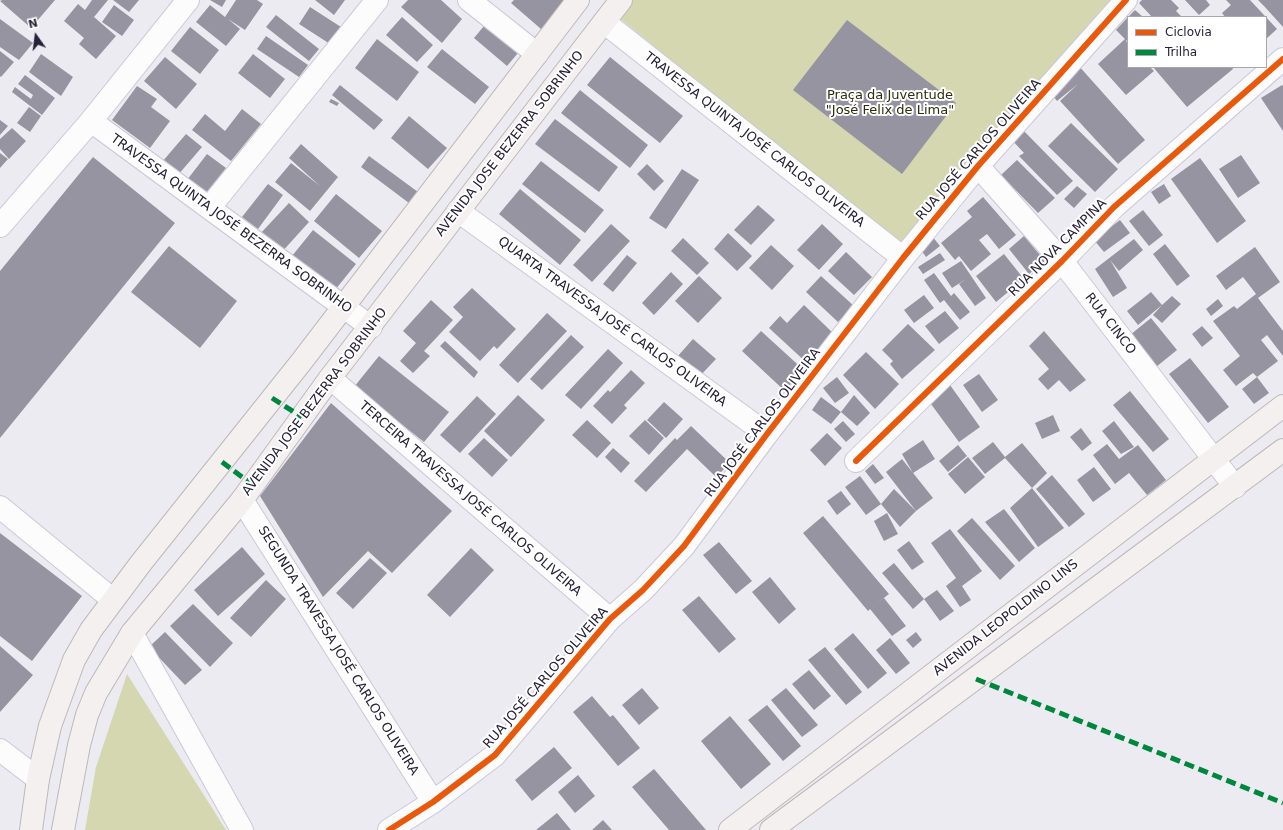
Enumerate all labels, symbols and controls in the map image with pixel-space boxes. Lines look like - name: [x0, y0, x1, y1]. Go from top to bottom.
- north arrow: [16, 16, 56, 56]
- text: N: [27, 16, 39, 31]
- legend: [1127, 16, 1267, 68]
- text: Ciclovia: [1165, 25, 1212, 39]
- text: Trilha: [1165, 45, 1197, 59]
- street label: AVENIDA JOSE BEZERRA SOBRINHO: [433, 48, 587, 240]
- street label: TRAVESSA QUINTA JOSÉ CARLOS OLIVEIRA: [641, 49, 867, 231]
- street label: RUA JOSÉ CARLOS OLIVEIRA: [913, 76, 1045, 224]
- park label: Praça da Juventude "José Felix de Lima": [826, 88, 954, 119]
- street label: TRAVESSA QUINTA JOSÉ BEZERRA SOBRINHO: [107, 131, 355, 317]
- street label: RUA NOVA CAMPINA: [1006, 196, 1110, 300]
- street label: QUARTA TRAVESSA JOSÉ CARLOS OLIVEIRA: [495, 234, 729, 410]
- street label: RUA CINCO: [1081, 290, 1139, 358]
- street label: AVENIDA JOSE BEZERRA SOBRINHO: [239, 305, 391, 499]
- street label: RUA JOSÉ CARLOS OLIVEIRA: [702, 346, 824, 500]
- street label: TERCEIRA TRAVESSA JOSÉ CARLOS OLIVEIRA: [356, 398, 584, 600]
- street label: SEGUNDA TRAVESSA JOSÉ CARLOS OLIVEIRA: [254, 524, 422, 778]
- street label: AVENIDA LEOPOLDINO LINS: [930, 557, 1082, 679]
- street label: RUA JOSÉ CARLOS OLIVEIRA: [480, 604, 612, 752]

